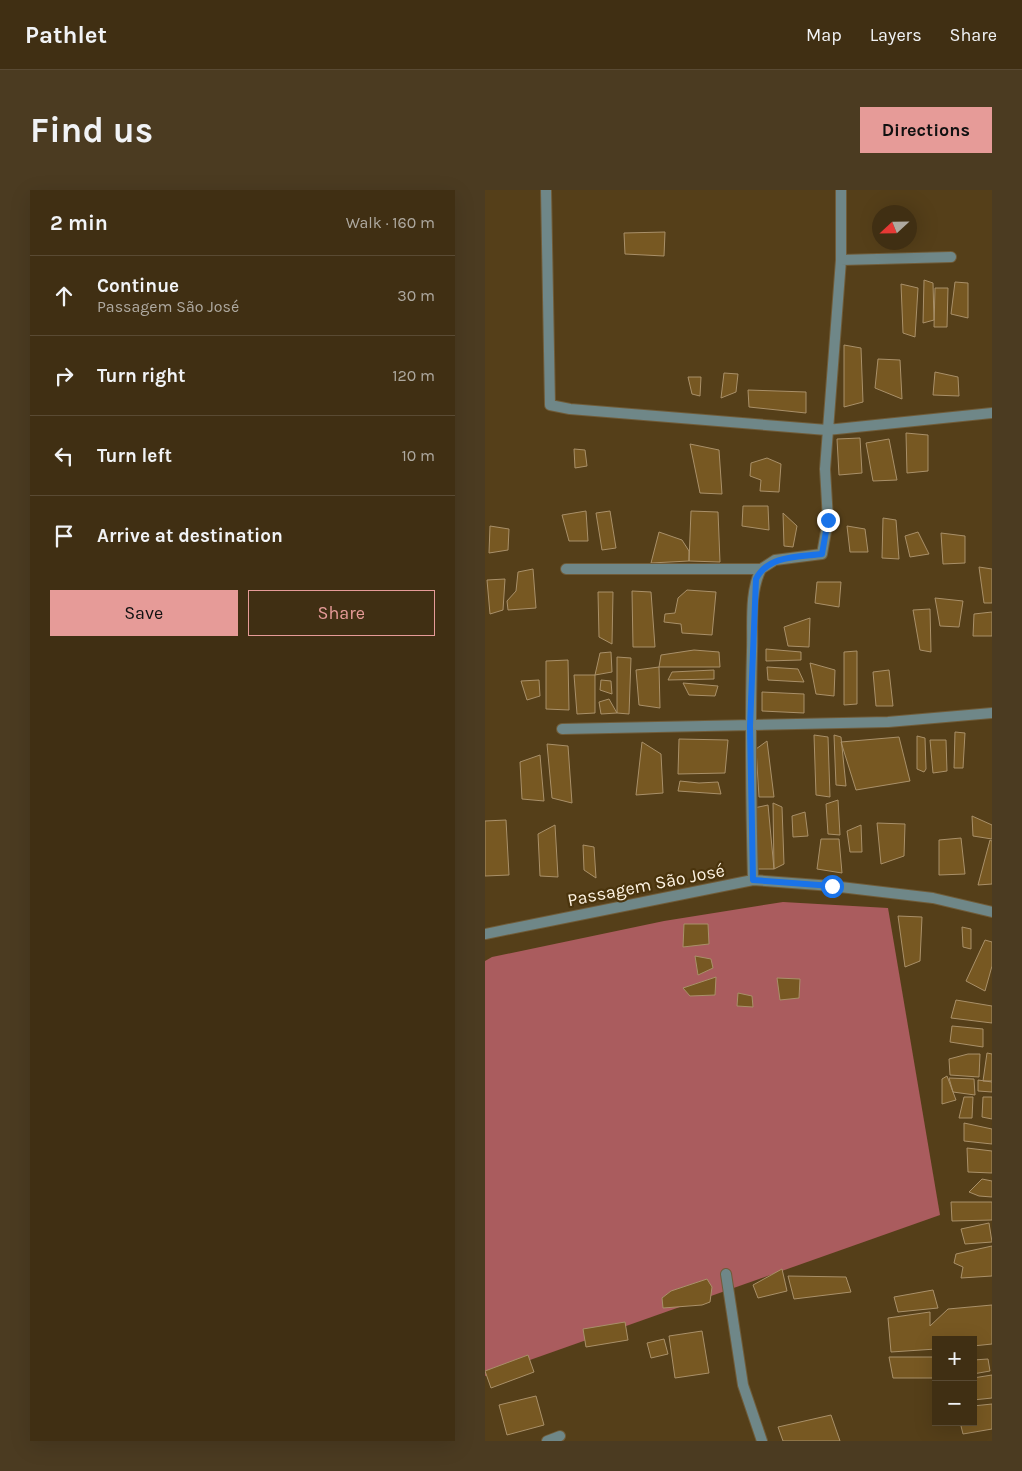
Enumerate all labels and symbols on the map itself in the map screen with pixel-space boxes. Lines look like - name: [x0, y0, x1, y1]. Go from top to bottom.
- north arrow: [872, 205, 917, 250]
- route end: [817, 509, 840, 532]
- street label: Passagem São José: [565, 859, 727, 911]
- route start: [821, 875, 844, 898]

